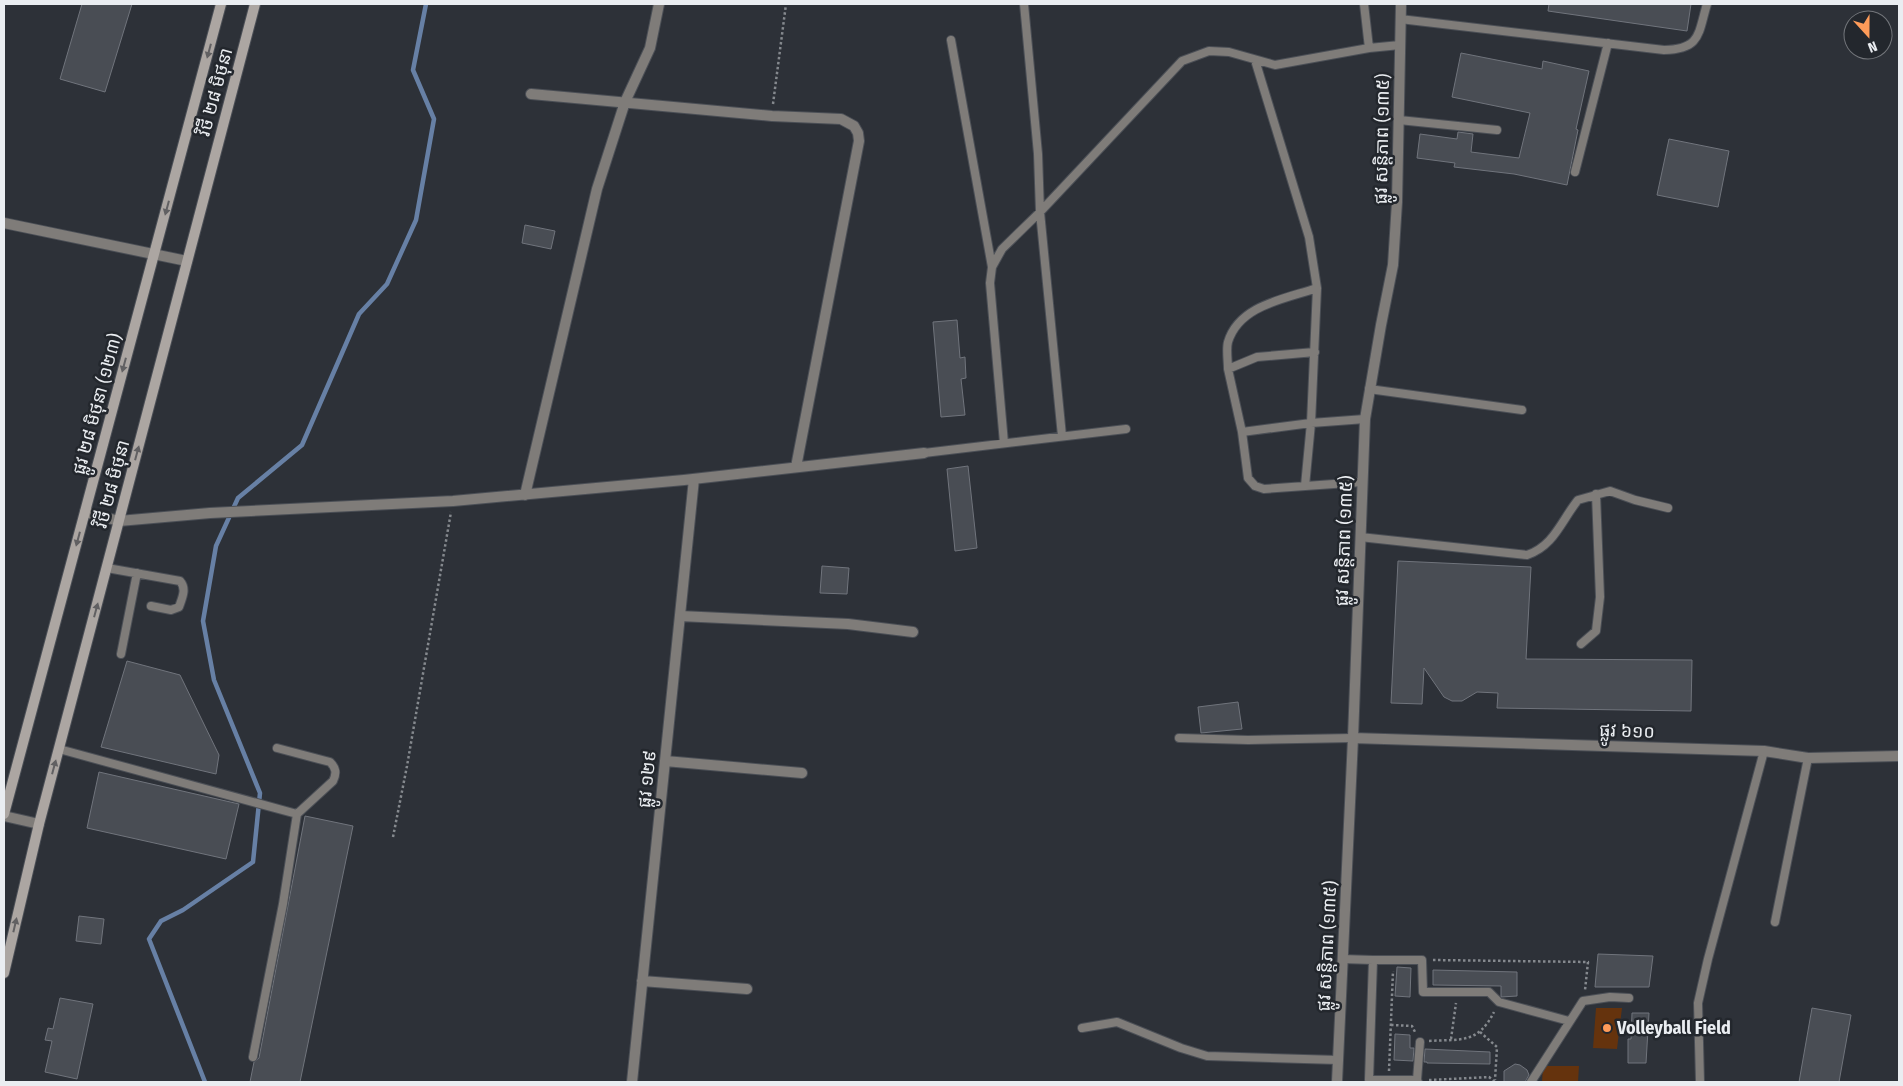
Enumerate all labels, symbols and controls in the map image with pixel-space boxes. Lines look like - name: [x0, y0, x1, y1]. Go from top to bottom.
- north arrow: [1843, 10, 1893, 60]
- text: N: [1866, 37, 1879, 56]
- one-way arrow: [205, 43, 213, 58]
- street label: វិថី ២៨ មិថុនា: [192, 45, 239, 140]
- street label: ផ្លូវ សន្តិភាព (១៣៥): [1370, 73, 1399, 205]
- one-way arrow: [162, 200, 170, 215]
- street label: ផ្លូវ ២៨ មិថុនា (១២៣): [68, 331, 132, 479]
- one-way arrow: [120, 357, 128, 372]
- street label: វិថី ២៨ មិថុនា: [89, 437, 136, 532]
- one-way arrow: [133, 446, 141, 461]
- street label: ផ្លូវ សន្តិភាព (១៣៥): [1331, 475, 1363, 607]
- one-way arrow: [73, 531, 81, 546]
- one-way arrow: [92, 603, 100, 618]
- street label: ផ្លូវ ៦១០: [1599, 719, 1655, 748]
- street label: ផ្លូវ ១២៩: [633, 749, 666, 810]
- one-way arrow: [50, 760, 58, 775]
- street label: ផ្លូវ សន្តិភាព (១៣៥): [1313, 880, 1347, 1012]
- one-way arrow: [11, 918, 19, 933]
- place label: Volleyball Field: [1616, 1017, 1731, 1039]
- marker: Volleyball Field: [1601, 1022, 1613, 1034]

